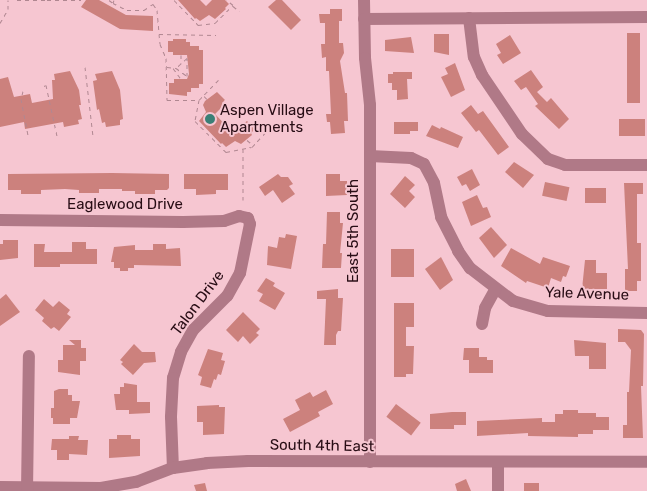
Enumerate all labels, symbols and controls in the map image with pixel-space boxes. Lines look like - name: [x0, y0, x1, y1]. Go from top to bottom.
- place label: Aspen Village Apartments: [220, 101, 314, 136]
- marker: Aspen Village Apartments: [204, 113, 216, 125]
- street label: East 5th South: [345, 179, 363, 283]
- street label: Eaglewood Drive: [67, 196, 183, 214]
- street label: Talon Drive: [168, 267, 228, 339]
- street label: Yale Avenue: [544, 284, 630, 304]
- street label: South 4th East: [270, 436, 374, 456]

